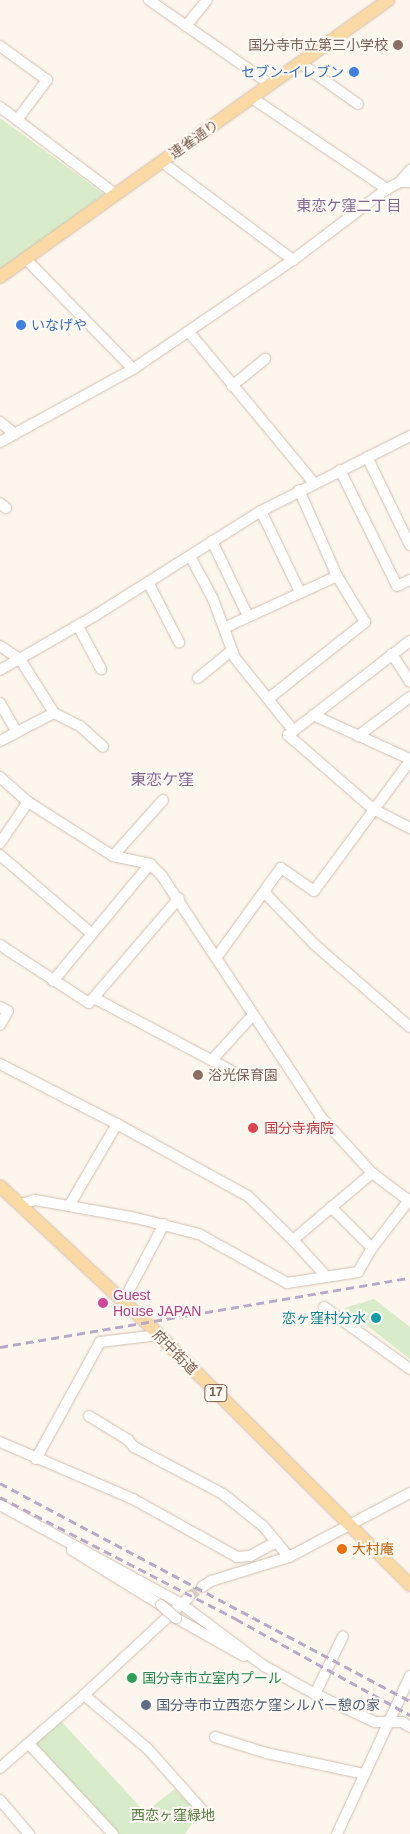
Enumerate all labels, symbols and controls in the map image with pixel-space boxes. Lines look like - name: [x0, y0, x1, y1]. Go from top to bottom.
- place label: 国分寺市立第三小学校: [248, 37, 388, 53]
- marker: 国分寺市立第三小学校: [392, 39, 404, 51]
- place label: セブン-イレブン: [241, 64, 344, 80]
- marker: セブン-イレブン: [348, 66, 360, 78]
- street label: 連雀通り: [166, 116, 222, 162]
- district label: 東恋ケ窪二丁目: [297, 197, 401, 215]
- place label: いなげや: [31, 317, 87, 333]
- marker: いなげや: [15, 319, 27, 331]
- district label: 東恋ケ窪: [130, 770, 194, 790]
- place label: 浴光保育園: [208, 1067, 278, 1083]
- marker: 浴光保育園: [192, 1069, 204, 1081]
- place label: 国分寺病院: [264, 1120, 334, 1136]
- marker: 国分寺病院: [246, 1121, 260, 1135]
- place label: Guest House JAPAN: [113, 1287, 201, 1320]
- marker: Guest House JAPAN: [97, 1297, 109, 1309]
- place label: 恋ヶ窪村分水: [282, 1310, 366, 1326]
- marker: 恋ヶ窪村分水: [370, 1312, 382, 1324]
- street label: 府中街道: [149, 1326, 201, 1378]
- road number: 17: [204, 1384, 228, 1402]
- place label: 大村庵: [352, 1541, 394, 1557]
- marker: 大村庵: [336, 1543, 348, 1555]
- place label: 国分寺市立室内プール: [142, 1670, 282, 1686]
- marker: 国分寺市立室内プール: [126, 1672, 138, 1684]
- place label: 国分寺市立西恋ケ窪シルバー憩の家: [156, 1697, 380, 1713]
- marker: 国分寺市立西恋ケ窪シルバー憩の家: [140, 1699, 152, 1711]
- park label: 西恋ヶ窪緑地: [131, 1807, 215, 1823]

